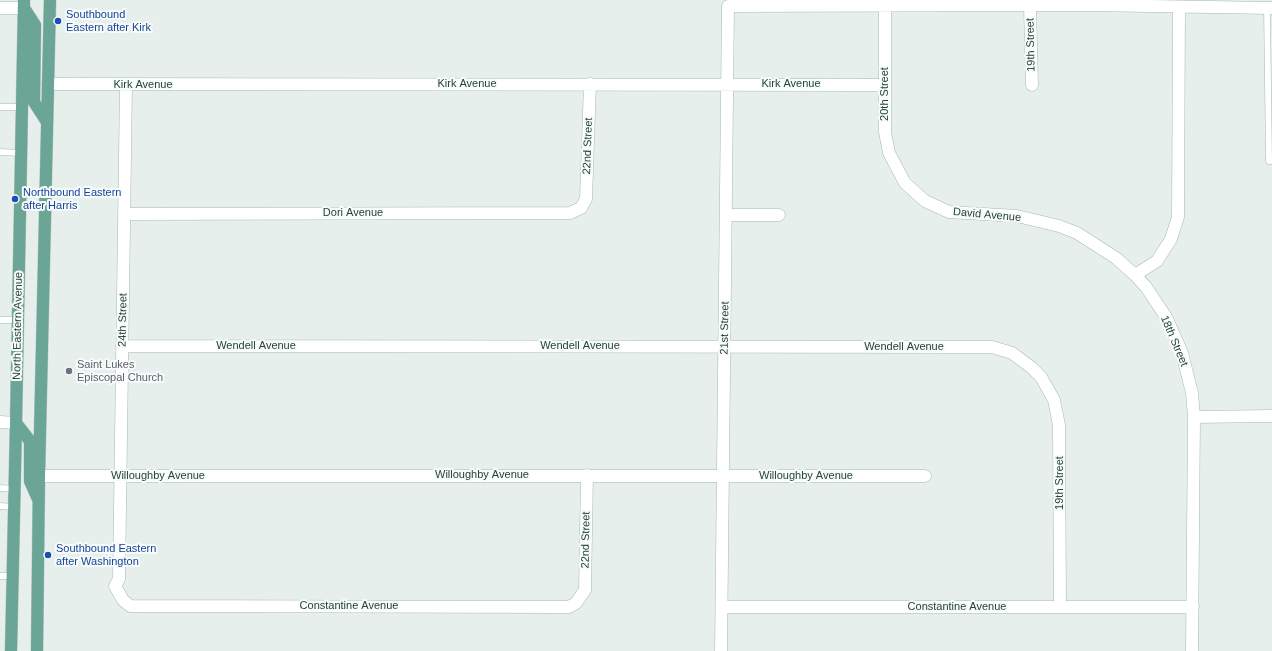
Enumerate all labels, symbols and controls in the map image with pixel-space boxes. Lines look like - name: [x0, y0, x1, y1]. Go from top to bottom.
- place label: Southbound Eastern after Kirk: [66, 8, 151, 34]
- marker: Southbound Eastern after Kirk: [53, 16, 63, 26]
- street label: 19th Street: [1024, 18, 1038, 72]
- street label: 20th Street: [878, 67, 892, 121]
- street label: Kirk Avenue: [437, 77, 497, 91]
- street label: Kirk Avenue: [761, 77, 821, 91]
- street label: Kirk Avenue: [113, 78, 173, 92]
- street label: 22nd Street: [580, 117, 596, 175]
- place label: Northbound Eastern after Harris: [23, 186, 121, 212]
- marker: Northbound Eastern after Harris: [10, 194, 20, 204]
- street label: David Avenue: [952, 205, 1022, 225]
- street label: Dori Avenue: [323, 206, 383, 220]
- street label: North Eastern Avenue: [10, 272, 26, 380]
- street label: 24th Street: [116, 293, 130, 347]
- street label: 21st Street: [718, 301, 732, 355]
- street label: 18th Street: [1157, 314, 1191, 368]
- street label: Wendell Avenue: [216, 339, 296, 353]
- street label: Wendell Avenue: [540, 339, 620, 353]
- street label: Wendell Avenue: [864, 340, 944, 354]
- place label: Saint Lukes Episcopal Church: [77, 358, 163, 384]
- marker: Saint Lukes Episcopal Church: [64, 366, 74, 376]
- street label: 19th Street: [1053, 456, 1067, 510]
- street label: Willoughby Avenue: [435, 468, 529, 482]
- street label: Willoughby Avenue: [111, 469, 205, 483]
- street label: Willoughby Avenue: [759, 469, 853, 483]
- street label: 22nd Street: [579, 511, 593, 569]
- place label: Southbound Eastern after Washington: [56, 542, 156, 568]
- marker: Southbound Eastern after Washington: [43, 550, 53, 560]
- street label: Constantine Avenue: [300, 599, 398, 613]
- street label: Constantine Avenue: [908, 600, 1006, 614]

